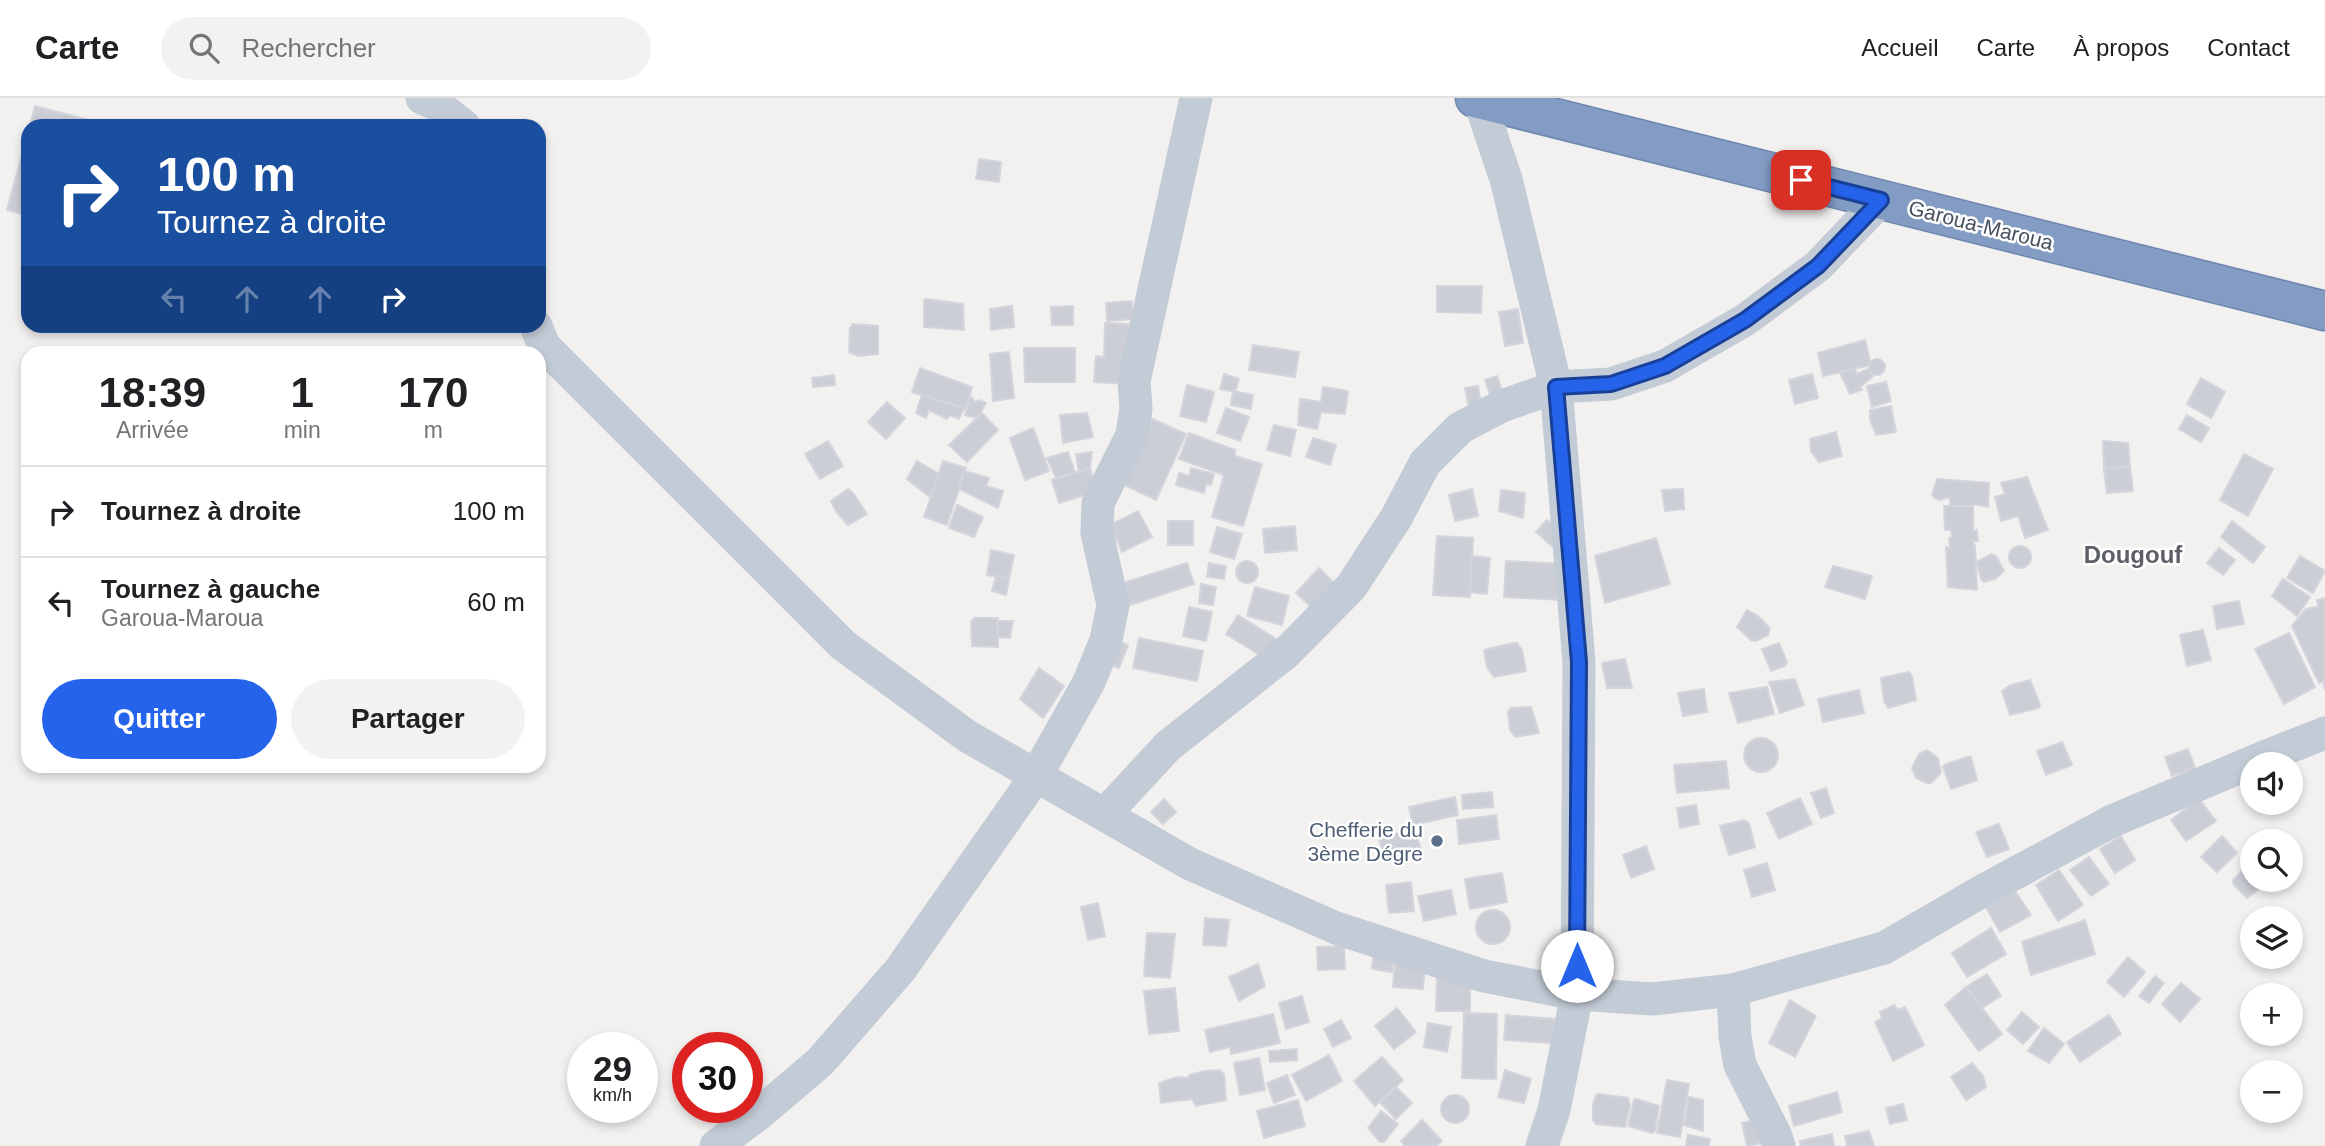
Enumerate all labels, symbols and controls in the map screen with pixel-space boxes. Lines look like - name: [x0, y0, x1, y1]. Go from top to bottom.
- search box: [161, 17, 651, 80]
- text: Carte: [35, 29, 119, 66]
- icon: search: [185, 29, 223, 67]
- text: Rechercher: [241, 33, 376, 63]
- text: Accueil: [1861, 34, 1939, 61]
- text: Carte: [1977, 34, 2035, 61]
- text: À propos: [2073, 34, 2169, 61]
- text: Contact: [2207, 34, 2290, 61]
- icon: right: [42, 147, 133, 238]
- text: 100 m: [157, 147, 296, 201]
- pin: [1771, 150, 1831, 210]
- icon: arrive: [1782, 161, 1820, 199]
- street label: Garoua-Maroua: [1906, 196, 2056, 254]
- text: Tournez à droite: [157, 204, 386, 240]
- icon: left: [155, 280, 193, 318]
- icon: ahead: [228, 280, 266, 318]
- icon: ahead: [301, 280, 339, 318]
- icon: right: [374, 280, 412, 318]
- text: 18:39: [99, 369, 206, 416]
- text: 1: [290, 369, 314, 416]
- text: 170: [398, 369, 468, 416]
- text: Arrivée: [116, 417, 189, 443]
- text: min: [284, 417, 321, 443]
- text: m: [424, 417, 443, 443]
- icon: right: [42, 493, 80, 531]
- text: Tournez à droite: [101, 496, 301, 526]
- text: 100 m: [453, 496, 525, 526]
- district label: Dougouf: [2084, 541, 2183, 568]
- text: Tournez à gauche: [101, 574, 320, 604]
- icon: left: [42, 584, 80, 622]
- text: 60 m: [467, 587, 525, 617]
- text: Garoua-Maroua: [101, 605, 263, 631]
- button: Quitter: [42, 679, 277, 759]
- button: Partager: [291, 679, 525, 759]
- map controls: [2240, 752, 2303, 1123]
- button: sound: [2240, 752, 2303, 815]
- place label: Chefferie du 3ème Dégre: [1307, 818, 1423, 865]
- button: search: [2240, 829, 2303, 892]
- marker: Chefferie du 3ème Dégre: [1429, 833, 1445, 849]
- button: layers: [2240, 906, 2303, 969]
- position arrow: [1540, 929, 1614, 1003]
- button: +: [2240, 983, 2303, 1046]
- speed limit sign: 30: [672, 1032, 763, 1123]
- text: 29: [593, 1049, 632, 1088]
- button: −: [2240, 1060, 2303, 1123]
- text: km/h: [593, 1085, 632, 1105]

